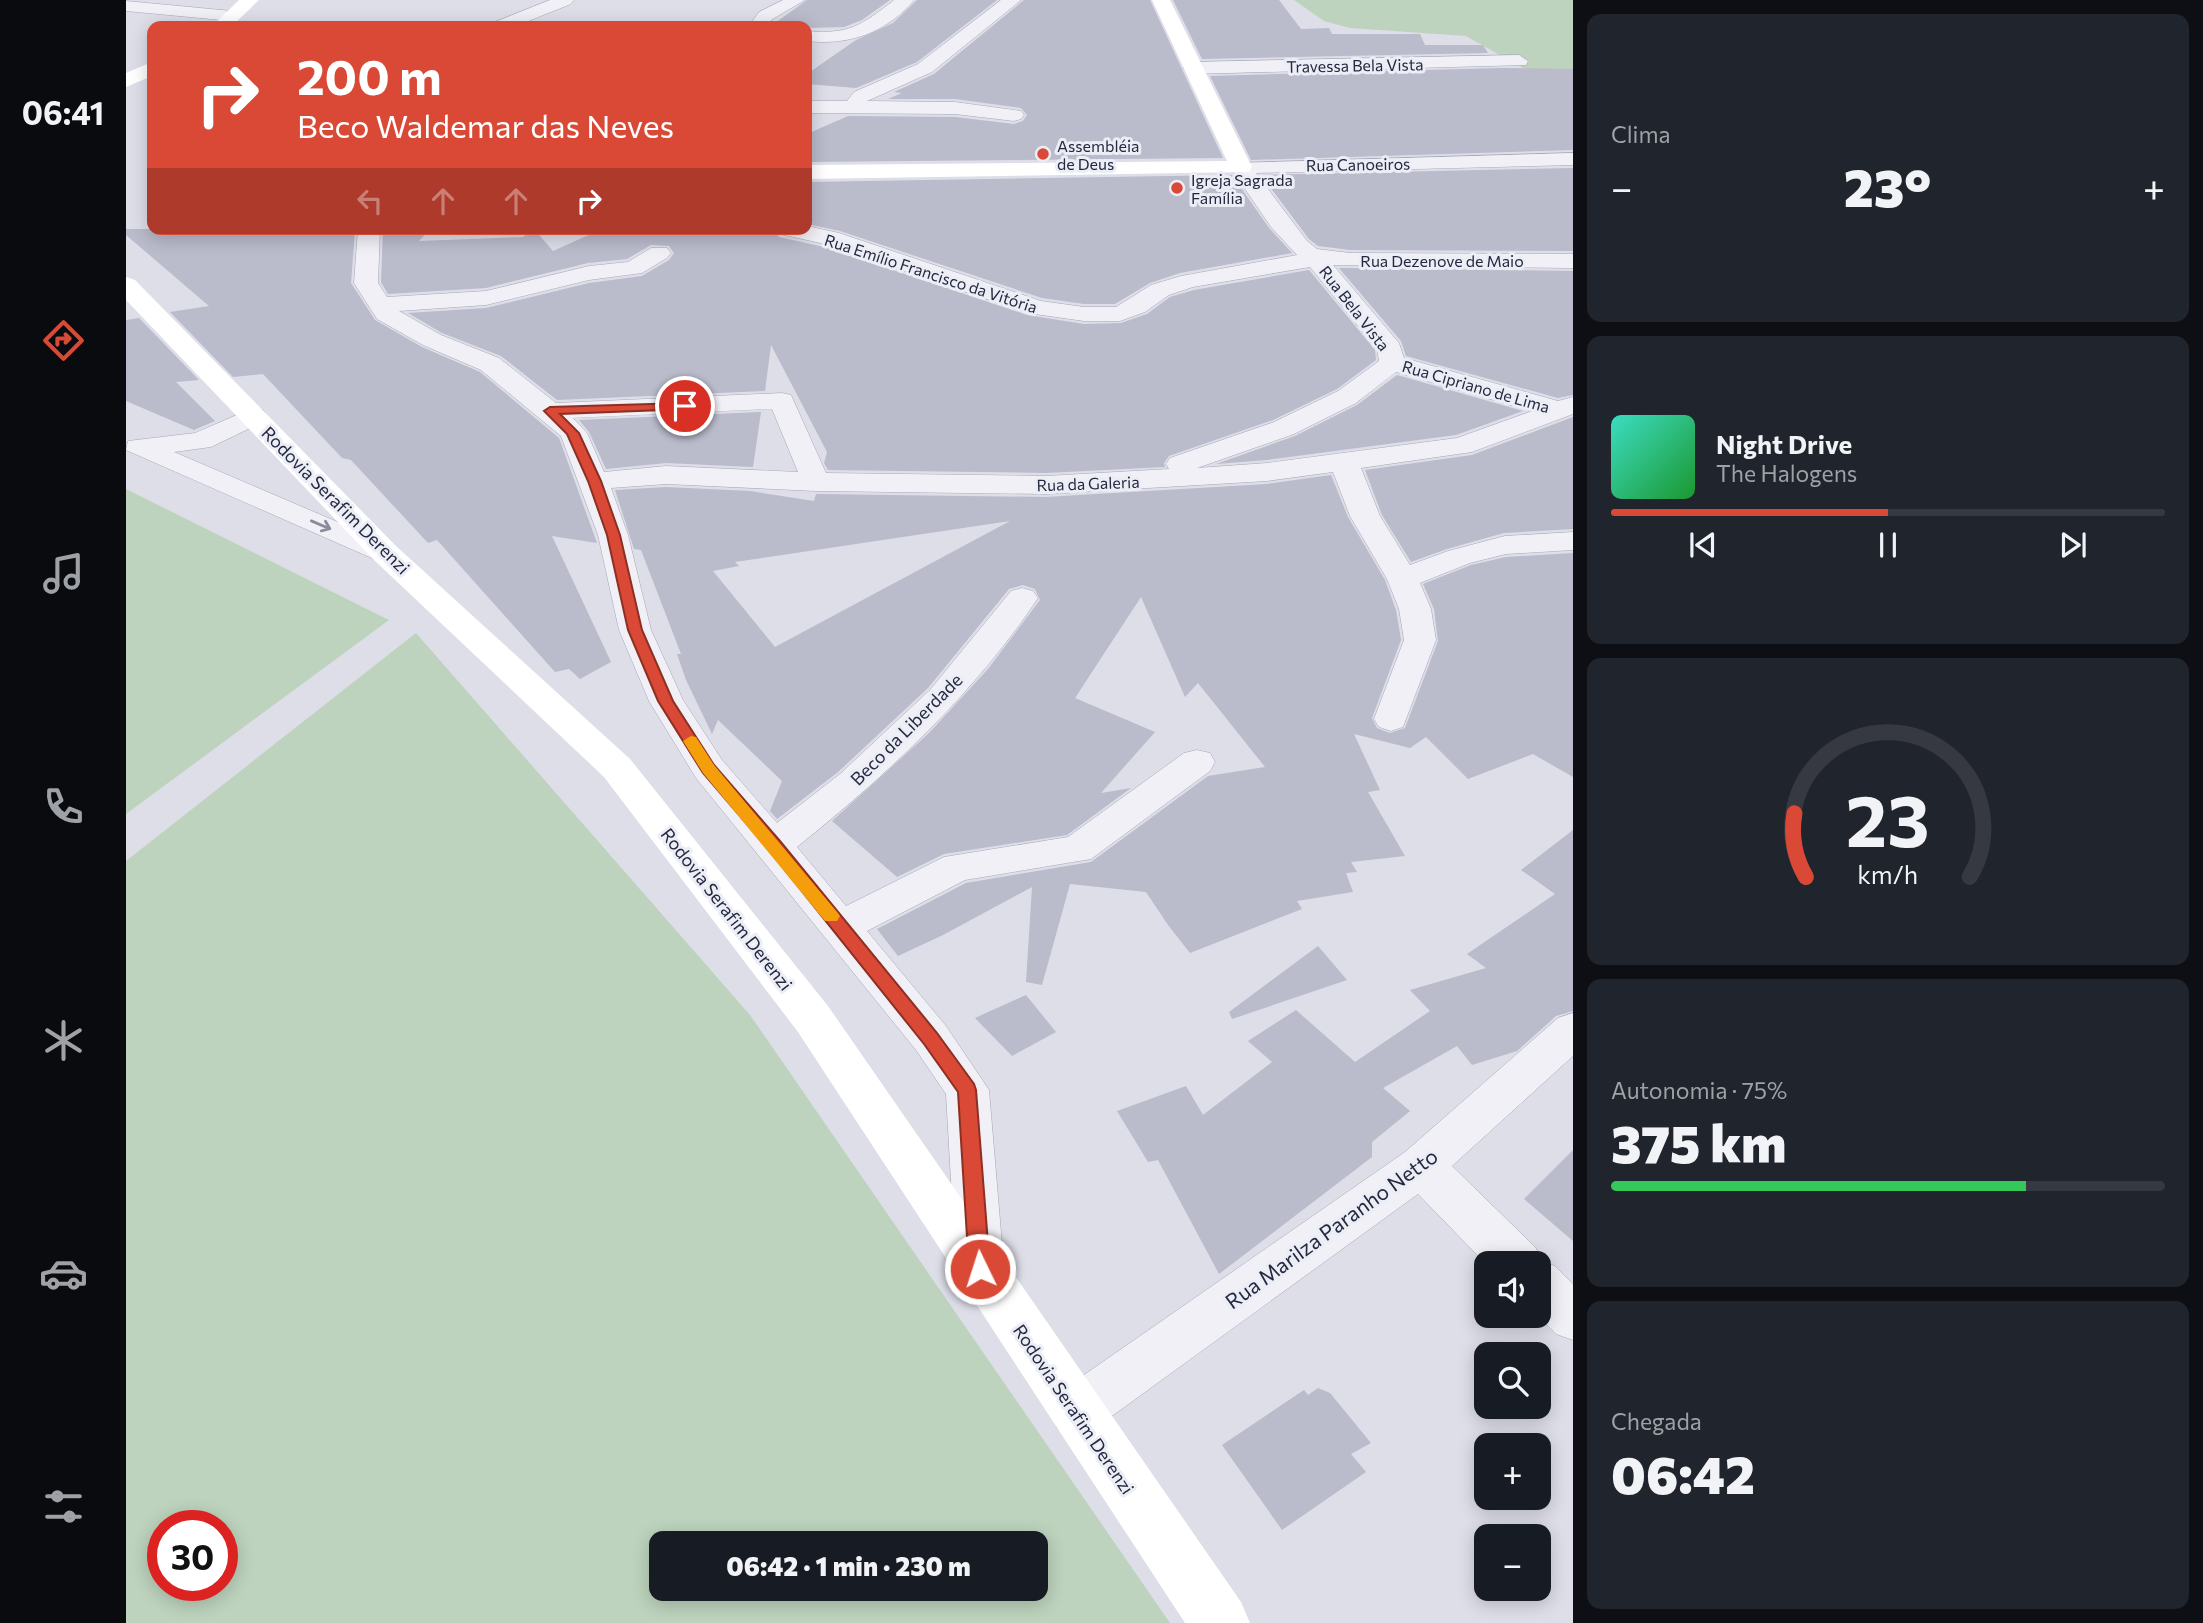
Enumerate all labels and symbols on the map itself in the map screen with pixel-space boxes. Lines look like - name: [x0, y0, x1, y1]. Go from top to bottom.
- street label: Travessa Bela Vista: [1286, 54, 1424, 76]
- place label: Assembléia de Deus: [1057, 136, 1139, 173]
- marker: Assembléia de Deus: [1035, 146, 1051, 162]
- street label: Rua Canoeiros: [1306, 154, 1410, 174]
- place label: Igreja Sagrada Família: [1191, 170, 1293, 207]
- marker: Igreja Sagrada Família: [1169, 180, 1185, 196]
- street label: Rua Emílio Francisco da Vitória: [822, 230, 1040, 316]
- street label: Rua Dezenove de Maio: [1360, 251, 1524, 270]
- street label: Rua Bela Vista: [1316, 262, 1394, 354]
- street label: Rua Cipriano de Lima: [1400, 356, 1552, 416]
- pin: [655, 376, 715, 436]
- street label: Rodovia Serafim Derenzi: [257, 421, 415, 579]
- street label: Rua da Galeria: [1036, 472, 1140, 494]
- one-way arrow: [309, 519, 331, 532]
- street label: Beco da Liberdade: [845, 668, 967, 790]
- street label: Rodovia Serafim Derenzi: [657, 823, 797, 995]
- street label: Rua Marilza Paranho Netto: [1220, 1143, 1442, 1313]
- position arrow: [943, 1232, 1017, 1306]
- street label: Rodovia Serafim Derenzi: [1009, 1320, 1139, 1498]
- speed limit sign: 30: [147, 1510, 238, 1601]

